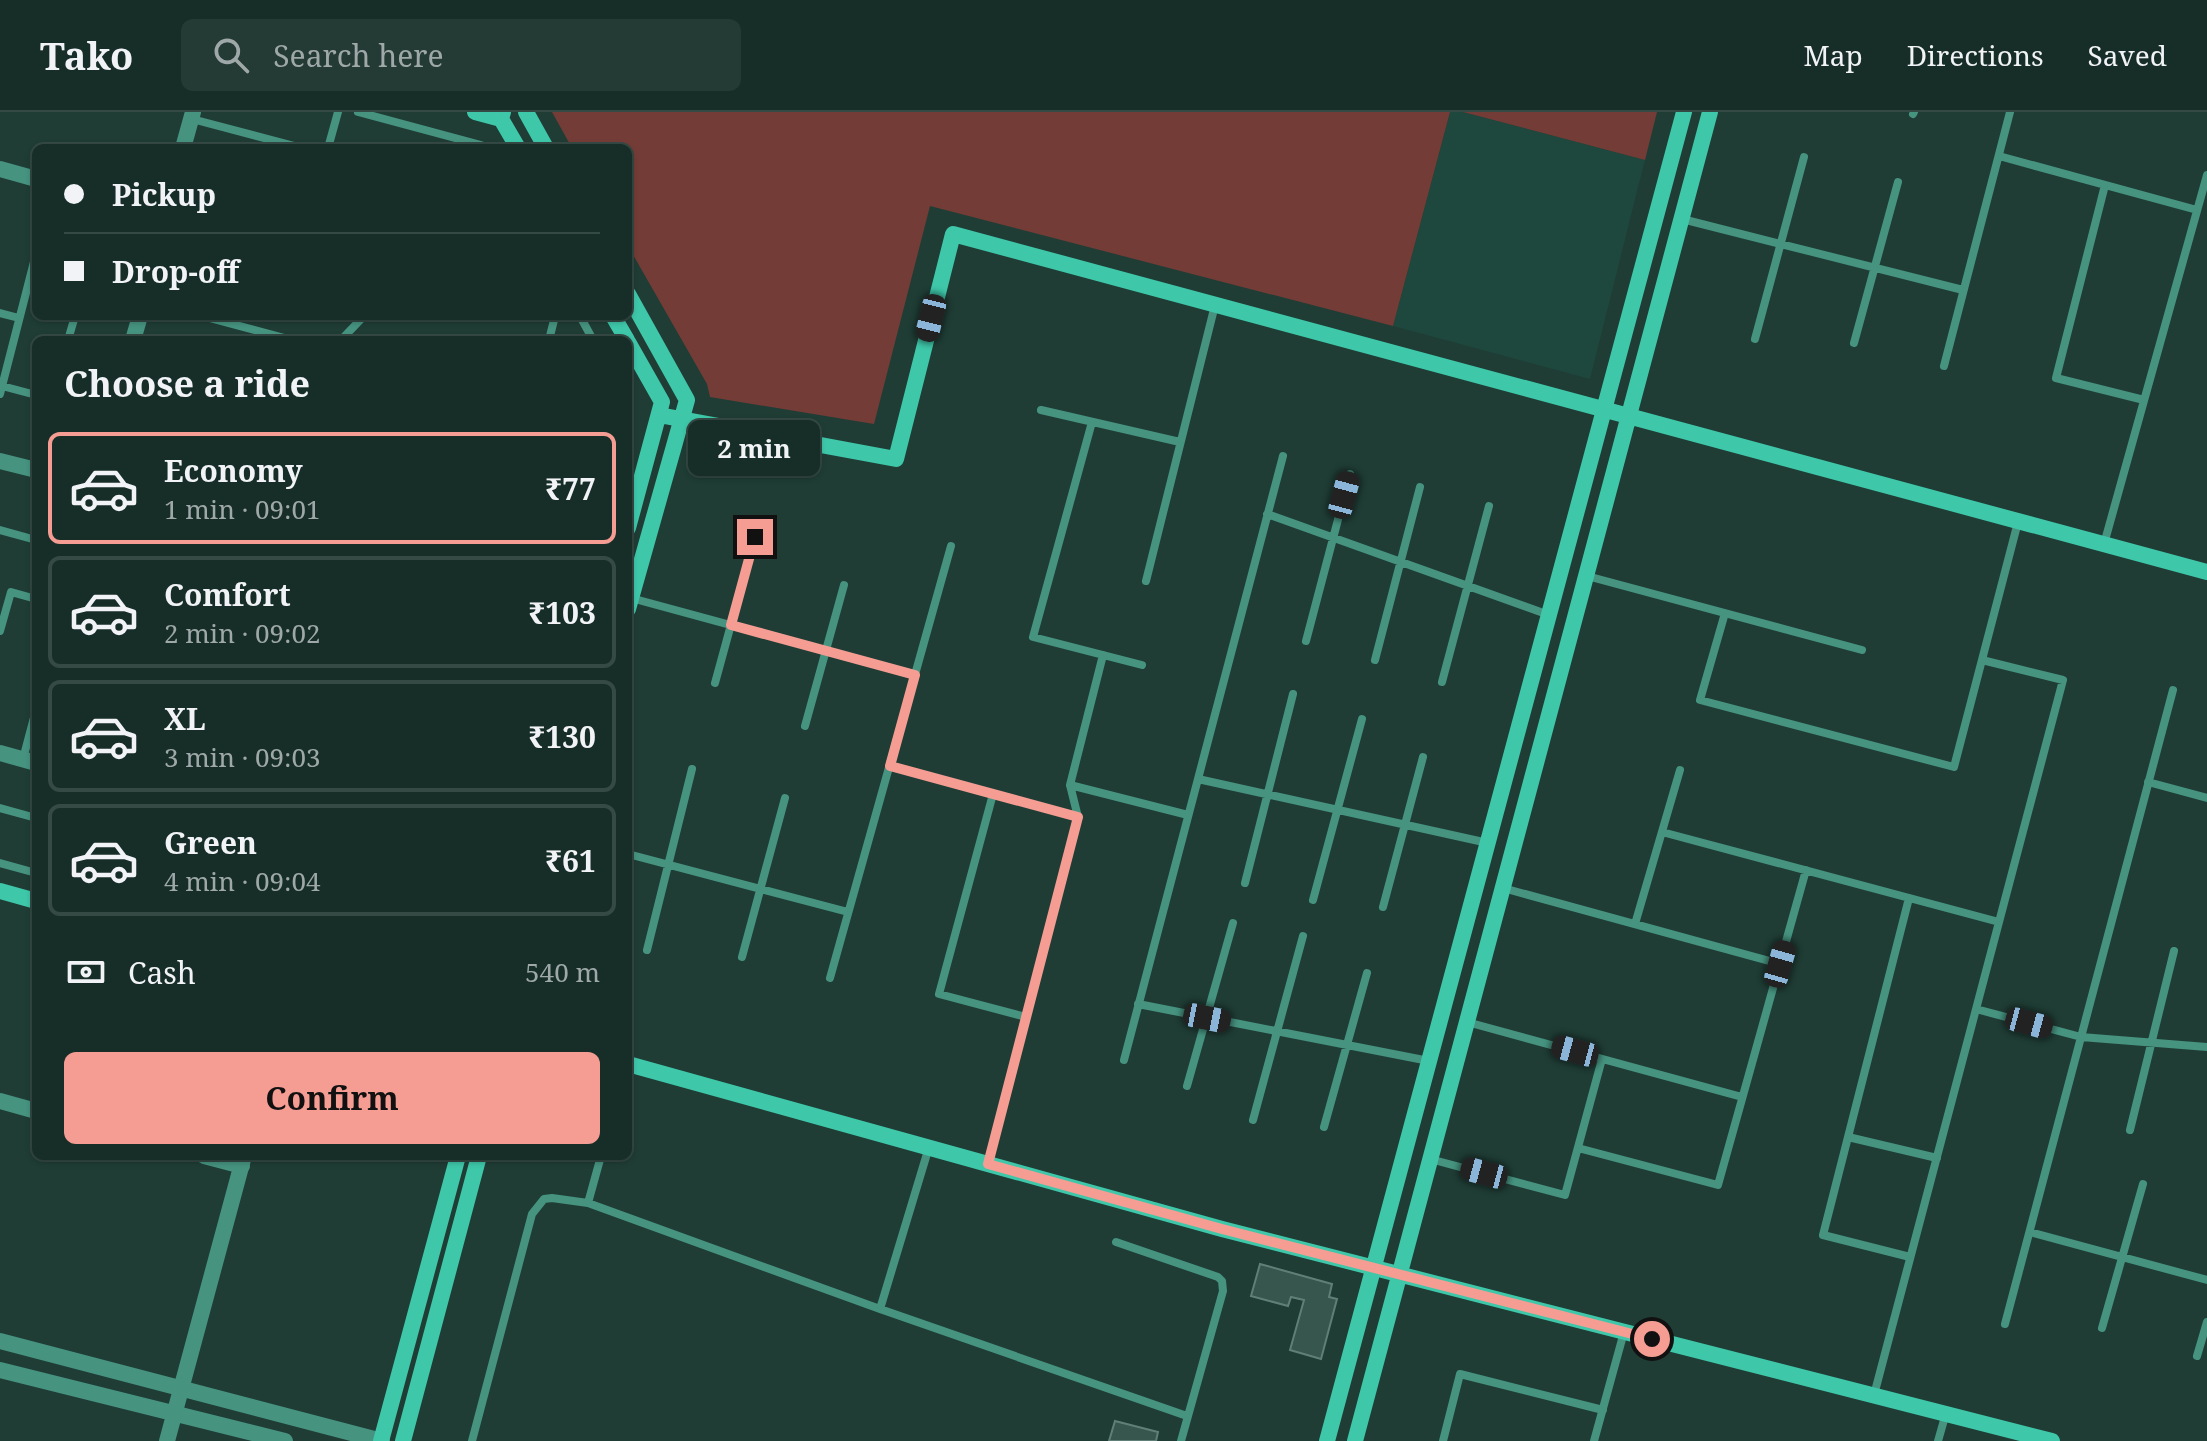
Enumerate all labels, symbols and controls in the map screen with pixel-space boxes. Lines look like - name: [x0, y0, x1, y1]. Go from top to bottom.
- search box: [181, 19, 741, 91]
- text: Tako: [40, 29, 133, 81]
- icon: search: [209, 33, 253, 77]
- text: Search here: [273, 35, 444, 76]
- text: Map: [1803, 36, 1863, 74]
- text: Directions: [1907, 36, 2044, 74]
- text: Saved: [2088, 36, 2167, 74]
- text: Pickup: [112, 174, 216, 215]
- text: Drop-off: [112, 251, 239, 292]
- car: [914, 292, 948, 344]
- text: Choose a ride: [64, 359, 310, 408]
- callout: 2 min: [689, 421, 821, 477]
- text: 2 min: [717, 430, 791, 466]
- text: Economy: [164, 450, 303, 491]
- icon: car: [68, 452, 140, 524]
- text: ₹77: [545, 468, 596, 509]
- car: [1326, 469, 1362, 521]
- text: 1 min · 09:01: [164, 491, 321, 527]
- route end: [737, 519, 773, 555]
- text: Comfort: [164, 574, 291, 615]
- icon: car: [68, 576, 140, 648]
- text: ₹103: [528, 592, 596, 633]
- text: 2 min · 09:02: [164, 615, 321, 651]
- text: XL: [164, 698, 206, 739]
- icon: car: [68, 700, 140, 772]
- text: ₹130: [528, 716, 596, 757]
- text: 3 min · 09:03: [164, 739, 321, 775]
- text: Green: [164, 822, 257, 863]
- icon: car: [68, 824, 140, 896]
- text: ₹61: [545, 840, 596, 881]
- text: 4 min · 09:04: [164, 863, 321, 899]
- car: [1762, 938, 1798, 990]
- icon: cash: [64, 950, 108, 994]
- text: Cash: [128, 952, 196, 993]
- text: 540 m: [525, 954, 600, 990]
- car: [1181, 1002, 1233, 1034]
- car: [2003, 1005, 2055, 1041]
- car: [1549, 1033, 1601, 1069]
- button: Confirm: [64, 1052, 600, 1144]
- car: [1458, 1155, 1510, 1191]
- route start: [1634, 1321, 1670, 1357]

